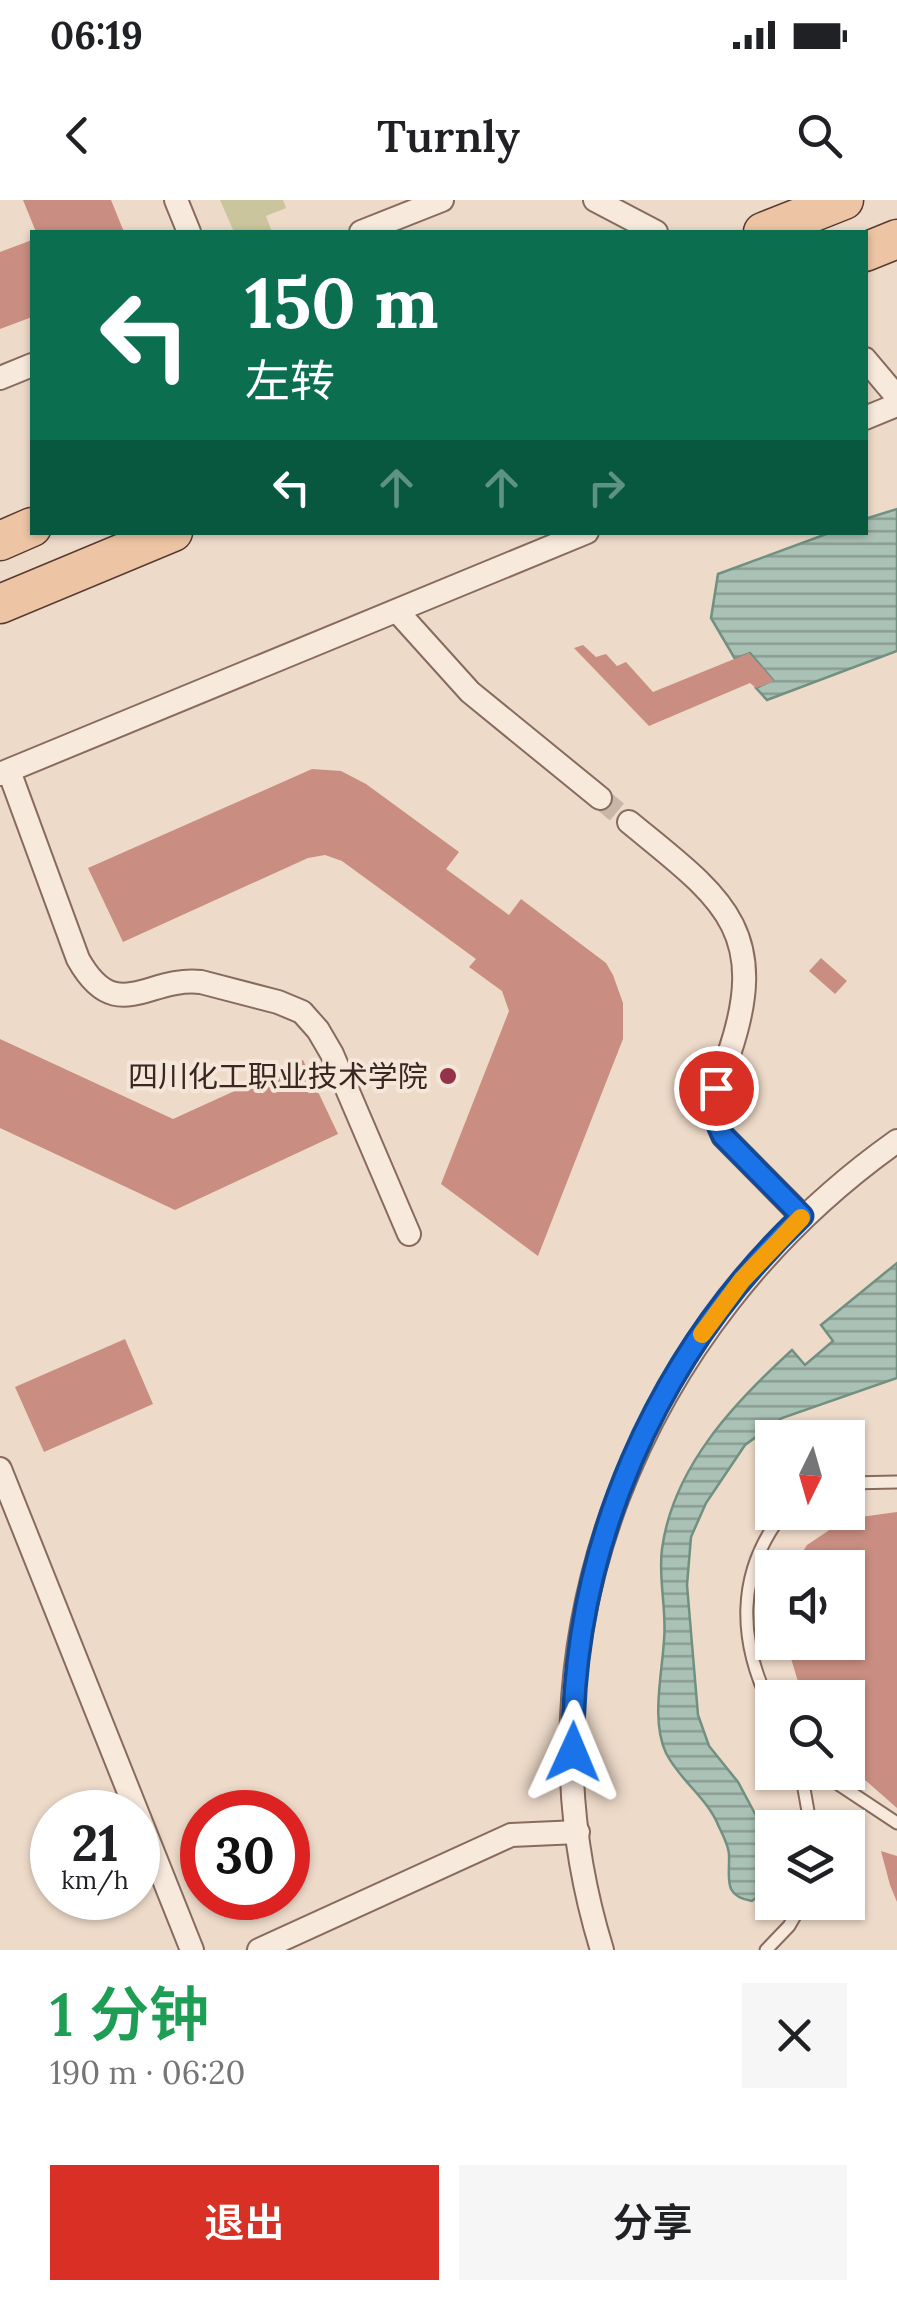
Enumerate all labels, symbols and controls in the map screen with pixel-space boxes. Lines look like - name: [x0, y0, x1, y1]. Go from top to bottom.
- text: 06:19: [50, 11, 143, 59]
- text: Turnly: [377, 107, 520, 164]
- icon: back: [50, 108, 105, 163]
- icon: search: [792, 108, 847, 163]
- text: 150 m: [245, 258, 439, 347]
- icon: left: [80, 270, 210, 400]
- text: 左转: [245, 352, 335, 409]
- icon: left: [264, 460, 319, 515]
- icon: ahead: [369, 460, 424, 515]
- icon: ahead: [474, 460, 529, 515]
- icon: right: [579, 460, 634, 515]
- pin: [674, 1046, 759, 1131]
- place label: 四川化工职业技术学院: [128, 1057, 428, 1095]
- icon: arrive: [689, 1061, 744, 1116]
- marker: 四川化工职业技术学院: [437, 1065, 459, 1087]
- north arrow: [755, 1420, 865, 1530]
- map controls: [755, 1420, 865, 1920]
- button: sound: [755, 1550, 865, 1660]
- button: search: [755, 1680, 865, 1790]
- position arrow: [521, 1700, 625, 1804]
- speed limit sign: 30: [180, 1790, 310, 1920]
- button: layers: [755, 1810, 865, 1920]
- text: 21: [72, 1811, 118, 1875]
- text: km/h: [61, 1864, 129, 1896]
- text: 1 分钟: [50, 1976, 209, 2052]
- button: close: [742, 1983, 847, 2088]
- text: 190 m · 06:20: [50, 2052, 245, 2093]
- button: 退出: [50, 2165, 439, 2280]
- button: 分享: [459, 2165, 847, 2280]

